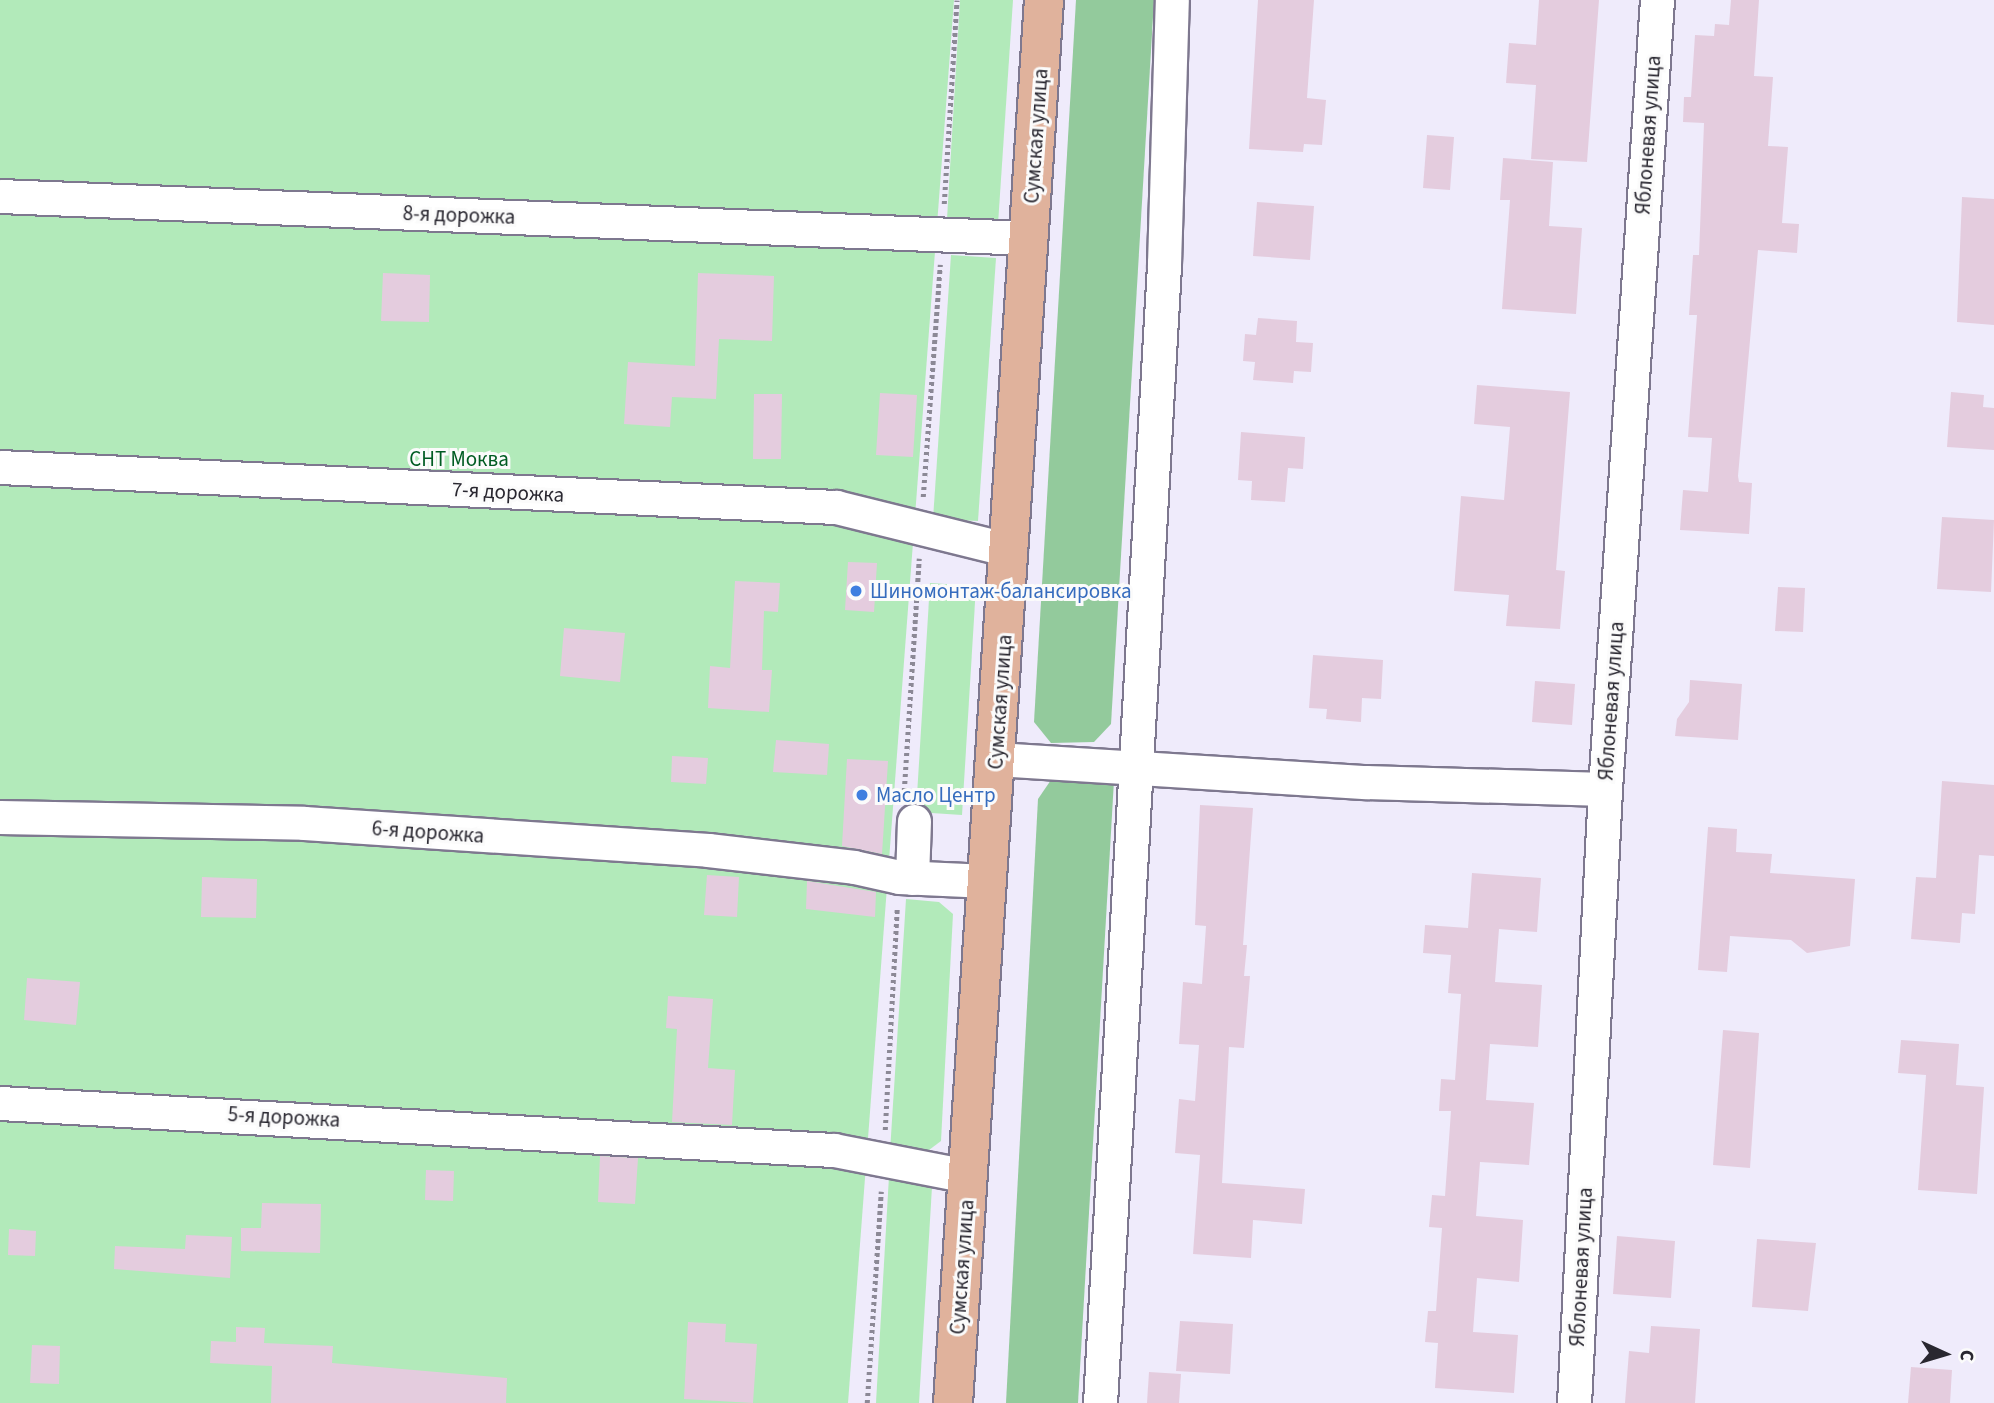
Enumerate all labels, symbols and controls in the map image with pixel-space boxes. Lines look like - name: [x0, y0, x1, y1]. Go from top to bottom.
- street label: Яблоневая улица: [1630, 55, 1666, 215]
- street label: Сумская улица: [1019, 68, 1053, 204]
- street label: 8-я дорожка: [402, 200, 516, 230]
- park label: СНТ Моква: [409, 446, 509, 472]
- street label: 7-я дорожка: [451, 476, 565, 508]
- place label: Шиномонтаж-балансировка: [870, 578, 1131, 604]
- marker: Шиномонтаж-балансировка: [848, 583, 864, 599]
- street label: Яблоневая улица: [1593, 621, 1629, 781]
- street label: Сумская улица: [983, 634, 1017, 770]
- place label: Масло Центр: [876, 782, 996, 808]
- marker: Масло Центр: [854, 787, 870, 803]
- street label: 6-я дорожка: [371, 816, 485, 848]
- street label: 5-я дорожка: [227, 1101, 341, 1133]
- street label: Яблоневая улица: [1564, 1187, 1598, 1347]
- street label: Сумская улица: [945, 1199, 979, 1335]
- north arrow: [1910, 1319, 1980, 1389]
- text: С: [1953, 1349, 1980, 1362]

